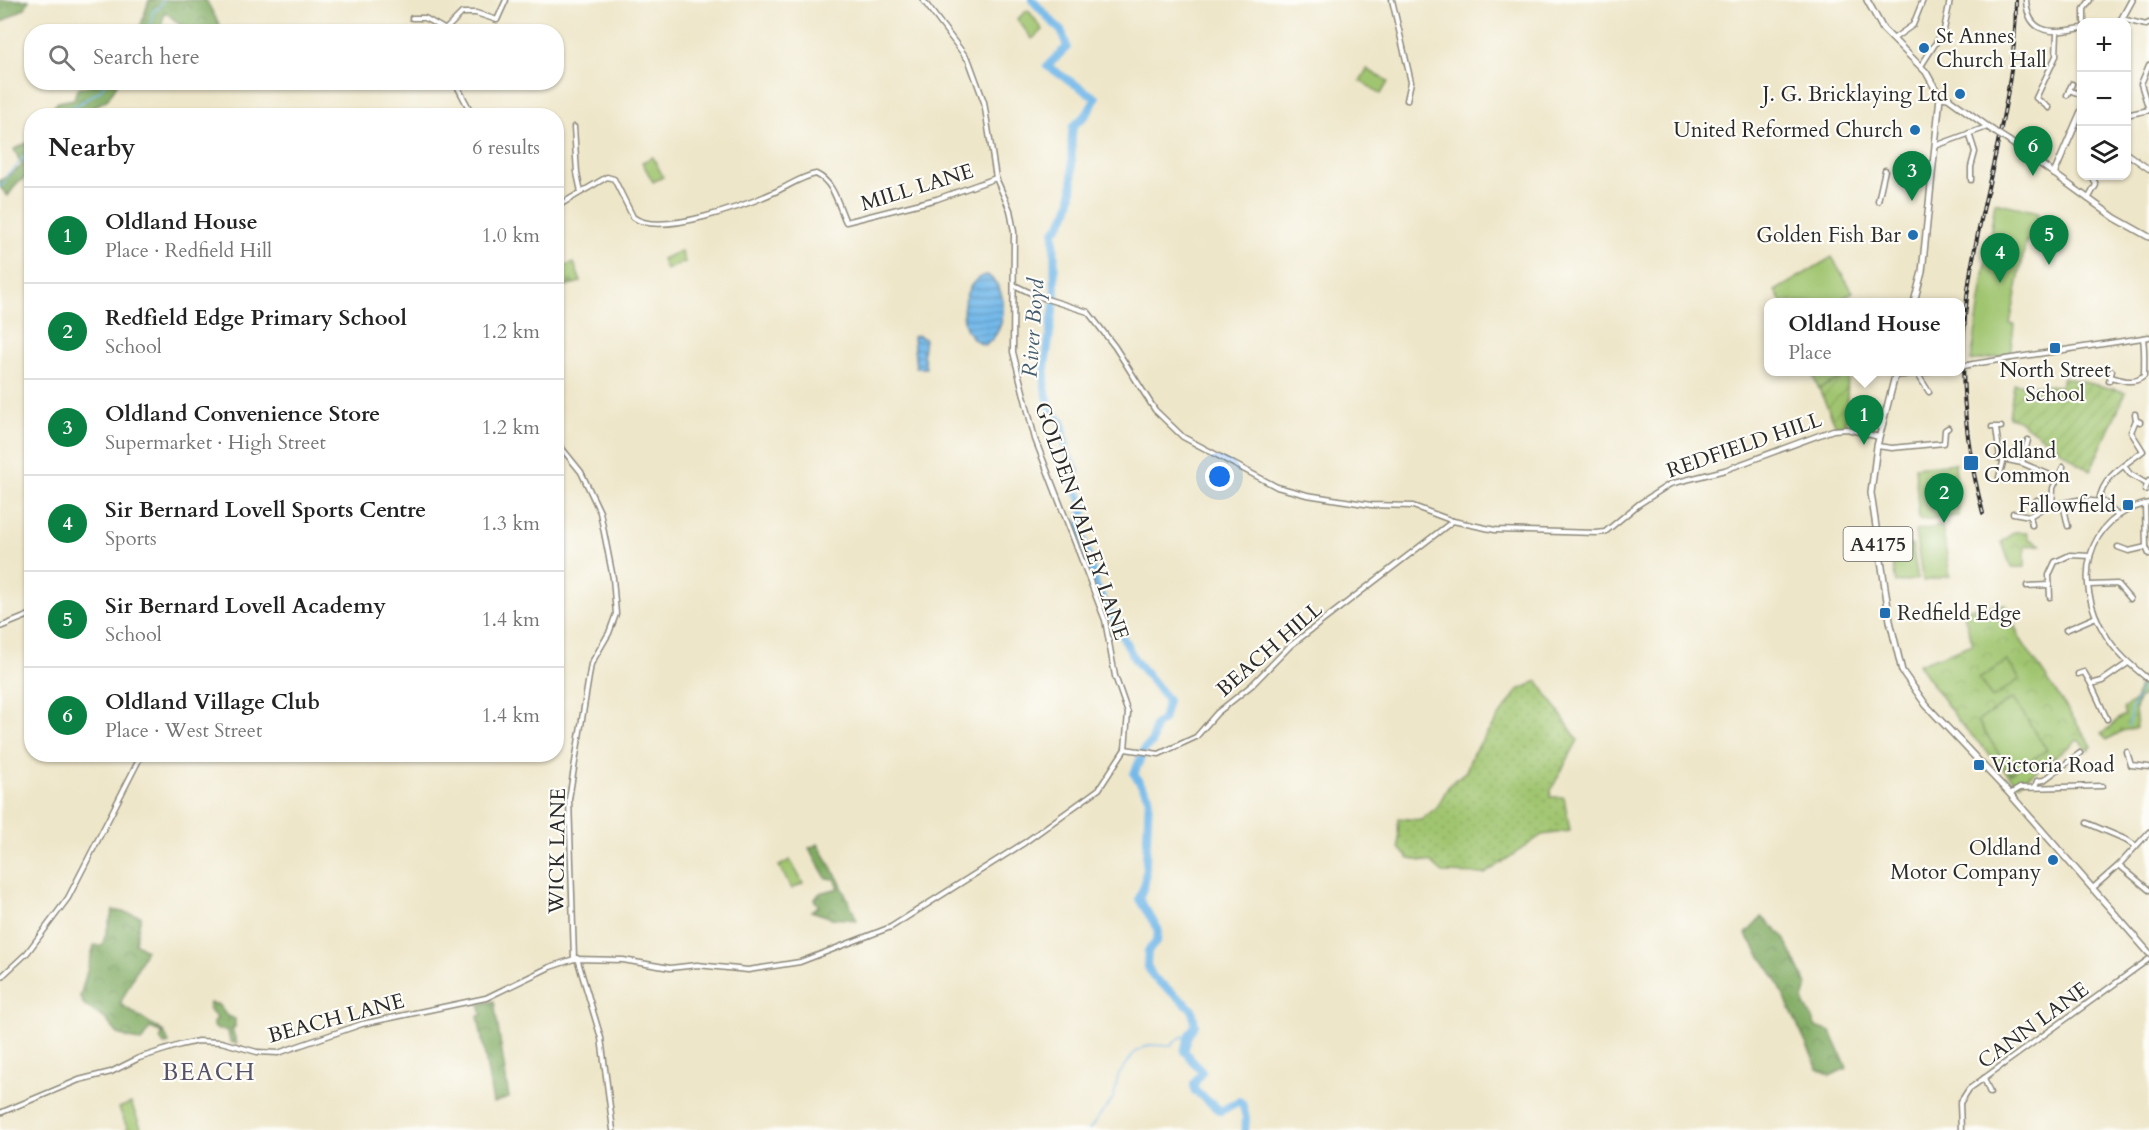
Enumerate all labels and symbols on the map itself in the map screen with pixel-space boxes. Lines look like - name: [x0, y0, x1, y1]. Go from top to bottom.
- place label: St Annes Church Hall: [1936, 22, 2047, 75]
- marker: St Annes Church Hall: [1917, 41, 1931, 55]
- place label: J. G. Bricklaying Ltd: [1759, 80, 1948, 109]
- marker: J. G. Bricklaying Ltd: [1953, 87, 1967, 101]
- place label: United Reformed Church: [1674, 116, 1903, 145]
- marker: United Reformed Church: [1908, 123, 1922, 137]
- pin: 6: [2014, 126, 2052, 176]
- pin: 3: [1892, 152, 1932, 201]
- street label: MILL LANE: [857, 157, 977, 218]
- pin: 5: [2030, 216, 2068, 265]
- place label: Golden Fish Bar: [1756, 221, 1901, 250]
- marker: Golden Fish Bar: [1906, 228, 1920, 242]
- pin: 4: [1980, 234, 2020, 283]
- water label: River Boyd: [1015, 276, 1052, 379]
- marker: North Street School: [2048, 341, 2062, 355]
- place label: North Street School: [1999, 356, 2111, 409]
- pin: 1: [1844, 396, 1884, 445]
- street label: GOLDEN VALLEY LANE: [1027, 398, 1136, 644]
- street label: REDFIELD HILL: [1663, 405, 1826, 486]
- place label: Oldland Common: [1984, 437, 2070, 490]
- marker: Oldland Common: [1962, 454, 1980, 472]
- your location: [1205, 462, 1234, 491]
- pin: 2: [1924, 474, 1964, 523]
- place label: Fallowfield: [2018, 491, 2116, 520]
- marker: Fallowfield: [2121, 498, 2135, 512]
- road number: A4175: [1844, 527, 1912, 561]
- street label: BEACH HILL: [1210, 595, 1329, 703]
- place label: Redfield Edge: [1897, 599, 2021, 628]
- marker: Redfield Edge: [1878, 606, 1892, 620]
- place label: Victoria Road: [1991, 751, 2114, 780]
- marker: Victoria Road: [1972, 758, 1986, 772]
- street label: WICK LANE: [542, 788, 573, 915]
- place label: Oldland Motor Company: [1890, 834, 2041, 887]
- marker: Oldland Motor Company: [2046, 853, 2060, 867]
- street label: CANN LANE: [1972, 975, 2095, 1076]
- street label: BEACH LANE: [265, 986, 408, 1051]
- district label: BEACH: [162, 1056, 256, 1089]

